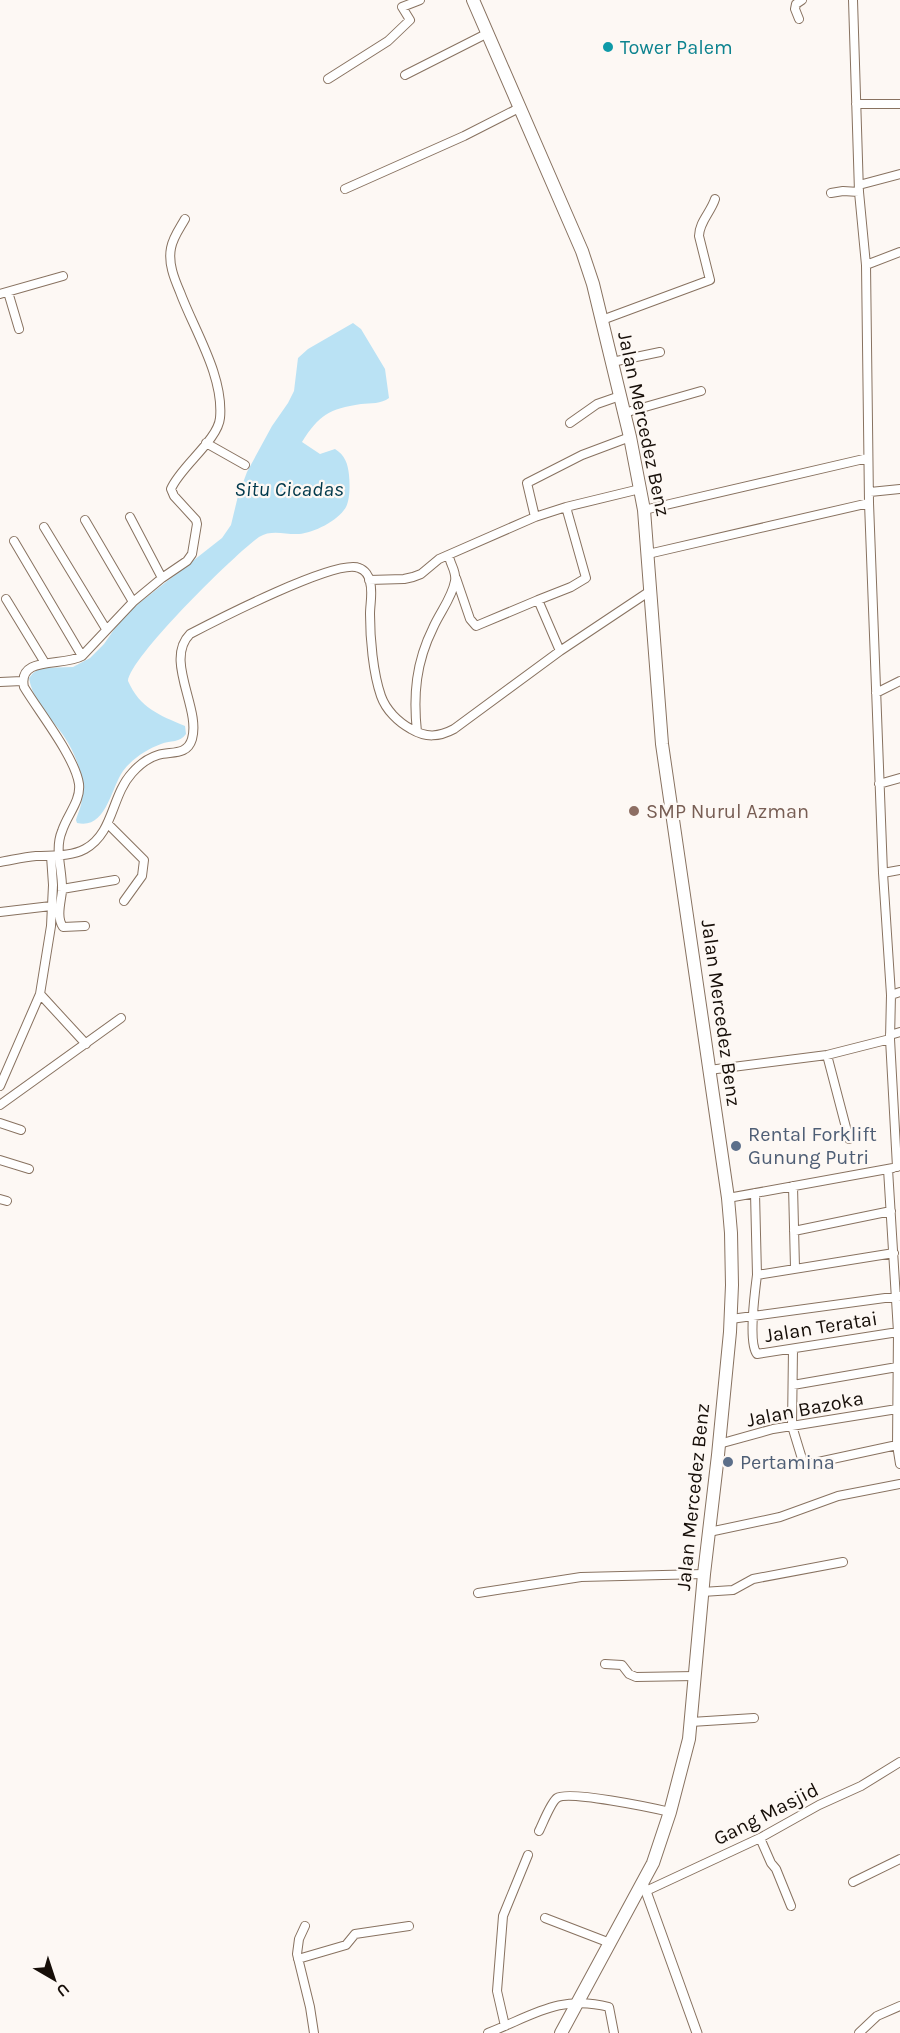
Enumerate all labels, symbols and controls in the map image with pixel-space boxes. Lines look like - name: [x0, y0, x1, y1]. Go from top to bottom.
- place label: Tower Palem: [620, 36, 733, 59]
- marker: Tower Palem: [601, 40, 615, 54]
- street label: Jalan Mercedez Benz: [613, 330, 675, 518]
- water label: Situ Cicadas: [234, 477, 344, 501]
- place label: SMP Nurul Azman: [646, 800, 809, 823]
- marker: SMP Nurul Azman: [627, 804, 641, 818]
- street label: Jalan Mercedez Benz: [697, 918, 745, 1108]
- place label: Rental Forklift Gunung Putri: [748, 1123, 877, 1169]
- marker: Rental Forklift Gunung Putri: [729, 1139, 743, 1153]
- street label: Jalan Teratai: [763, 1307, 879, 1347]
- street label: Jalan Bazoka: [745, 1386, 865, 1432]
- street label: Jalan Mercedez Benz: [672, 1402, 714, 1592]
- place label: Pertamina: [740, 1451, 835, 1474]
- marker: Pertamina: [721, 1455, 735, 1469]
- street label: Gang Masjid: [710, 1778, 822, 1850]
- north arrow: [24, 1949, 84, 2009]
- text: U: [53, 1979, 73, 2001]

